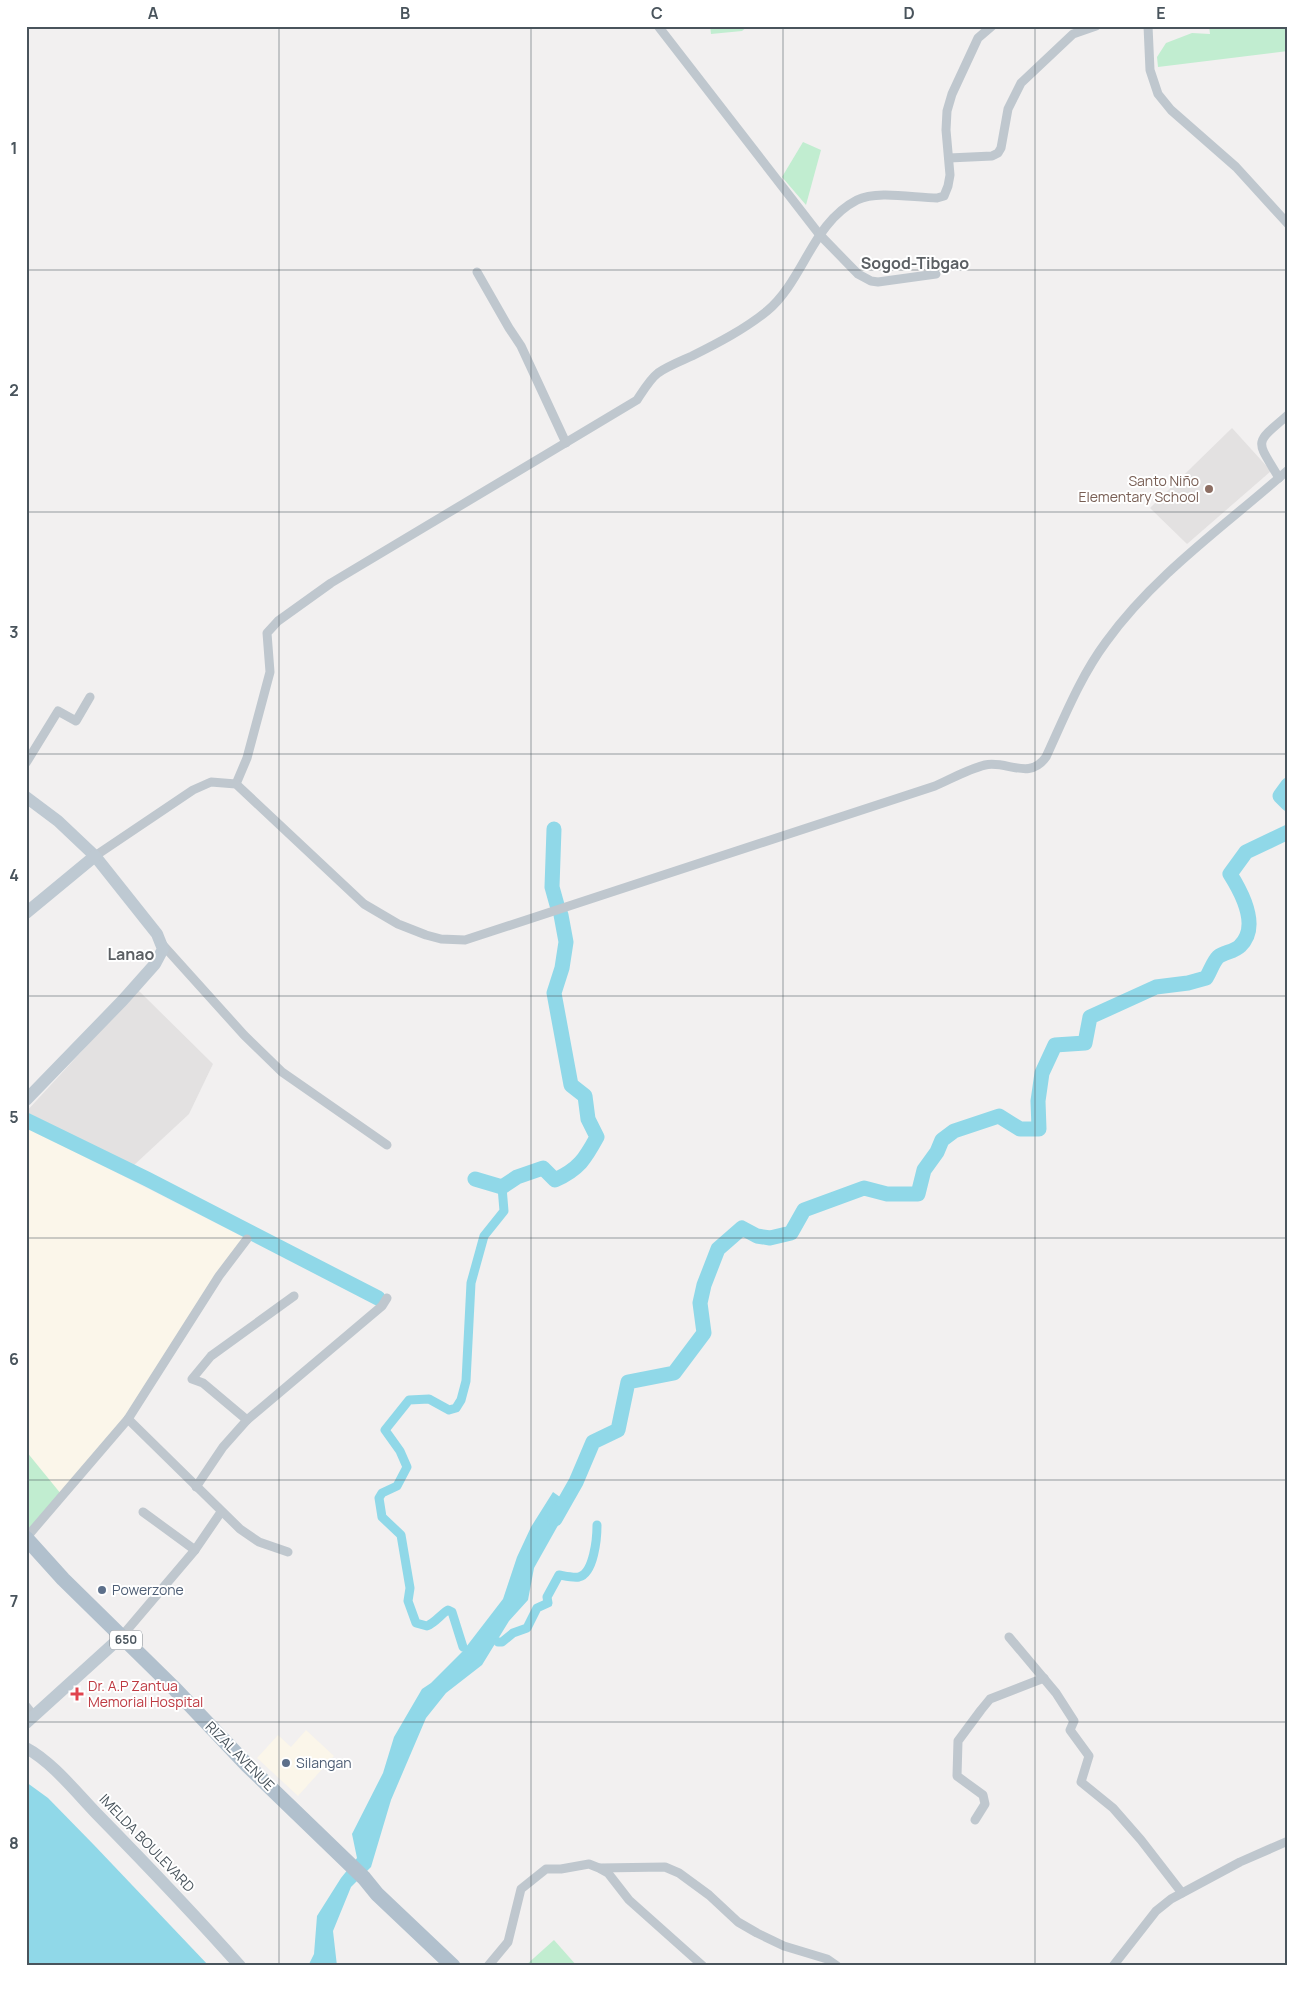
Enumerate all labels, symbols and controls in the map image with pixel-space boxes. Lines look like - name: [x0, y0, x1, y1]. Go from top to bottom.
- text: A: [148, 2, 159, 24]
- text: B: [400, 2, 410, 24]
- text: C: [651, 2, 663, 24]
- text: D: [903, 2, 915, 24]
- text: E: [1156, 2, 1166, 24]
- text: 1: [10, 137, 18, 159]
- district label: Sogod-Tibgao: [861, 252, 969, 274]
- text: 2: [9, 379, 19, 401]
- place label: Santo Niño Elementary School: [1079, 471, 1199, 506]
- marker: Santo Niño Elementary School: [1203, 483, 1215, 495]
- text: 3: [9, 621, 19, 643]
- text: 4: [9, 864, 19, 886]
- district label: Lanao: [108, 943, 155, 965]
- text: 5: [9, 1106, 19, 1128]
- text: 6: [9, 1348, 19, 1370]
- place label: Powerzone: [112, 1580, 184, 1599]
- marker: Powerzone: [96, 1584, 108, 1596]
- text: 7: [10, 1590, 18, 1612]
- road number: 650: [110, 1630, 142, 1650]
- place label: Dr. A.P Zantua Memorial Hospital: [88, 1676, 203, 1711]
- marker: Dr. A.P Zantua Memorial Hospital: [70, 1687, 84, 1701]
- street label: RIZAL AVENUE: [202, 1717, 279, 1794]
- place label: Silangan: [296, 1753, 352, 1772]
- marker: Silangan: [280, 1757, 292, 1769]
- street label: IMELDA BOULEVARD: [96, 1790, 199, 1896]
- text: 8: [9, 1832, 19, 1854]

